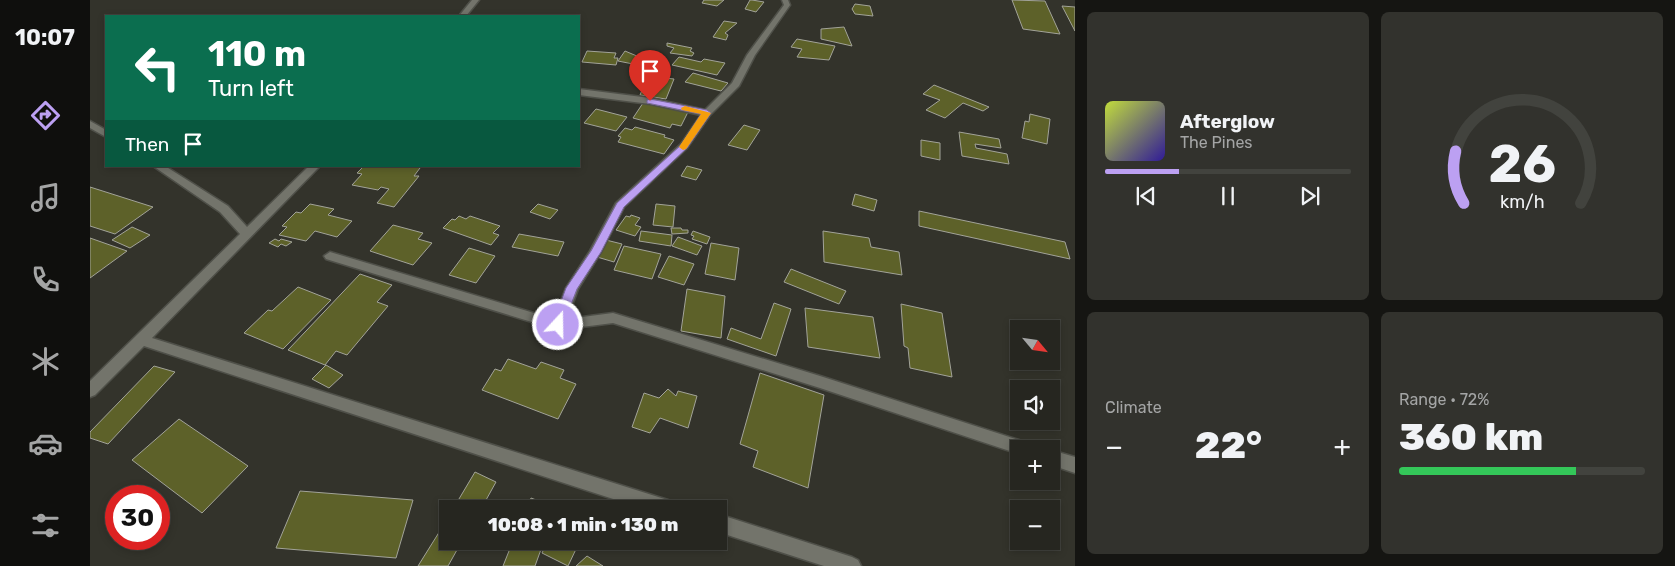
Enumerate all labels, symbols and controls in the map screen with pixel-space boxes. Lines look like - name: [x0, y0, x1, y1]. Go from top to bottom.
- text: 10:07: [15, 24, 75, 51]
- text: 110 m: [208, 33, 306, 75]
- icon: left: [125, 35, 190, 100]
- pin: [629, 50, 671, 101]
- icon: arrive: [636, 57, 664, 85]
- text: Turn left: [208, 75, 294, 102]
- icon: directions: [28, 98, 63, 133]
- text: Afterglow: [1180, 110, 1275, 133]
- icon: arrive: [179, 130, 207, 158]
- text: Then: [125, 133, 169, 156]
- text: The Pines: [1180, 133, 1253, 152]
- text: 26: [1488, 133, 1556, 195]
- icon: music: [28, 180, 63, 215]
- icon: previous: [1132, 182, 1160, 210]
- icon: pause: [1214, 182, 1242, 210]
- icon: next: [1296, 182, 1324, 210]
- text: km/h: [1500, 191, 1544, 212]
- icon: phone: [28, 262, 63, 297]
- position arrow: [531, 298, 583, 350]
- north arrow: [1010, 320, 1060, 370]
- map controls: [1010, 320, 1060, 550]
- icon: climate: [28, 344, 63, 379]
- button: sound: [1010, 380, 1060, 430]
- text: Range · 72%: [1399, 390, 1489, 409]
- text: Climate: [1105, 398, 1162, 417]
- text: 360 km: [1399, 414, 1543, 460]
- text: 22°: [1195, 422, 1262, 468]
- icon: car: [28, 426, 63, 461]
- text: −: [1105, 430, 1123, 463]
- text: +: [1334, 430, 1351, 463]
- button: +: [1010, 440, 1060, 490]
- speed limit sign: 30: [105, 485, 170, 550]
- button: −: [1010, 500, 1060, 550]
- icon: filters: [28, 508, 63, 543]
- text: 10:08 · 1 min · 130 m: [488, 513, 678, 536]

